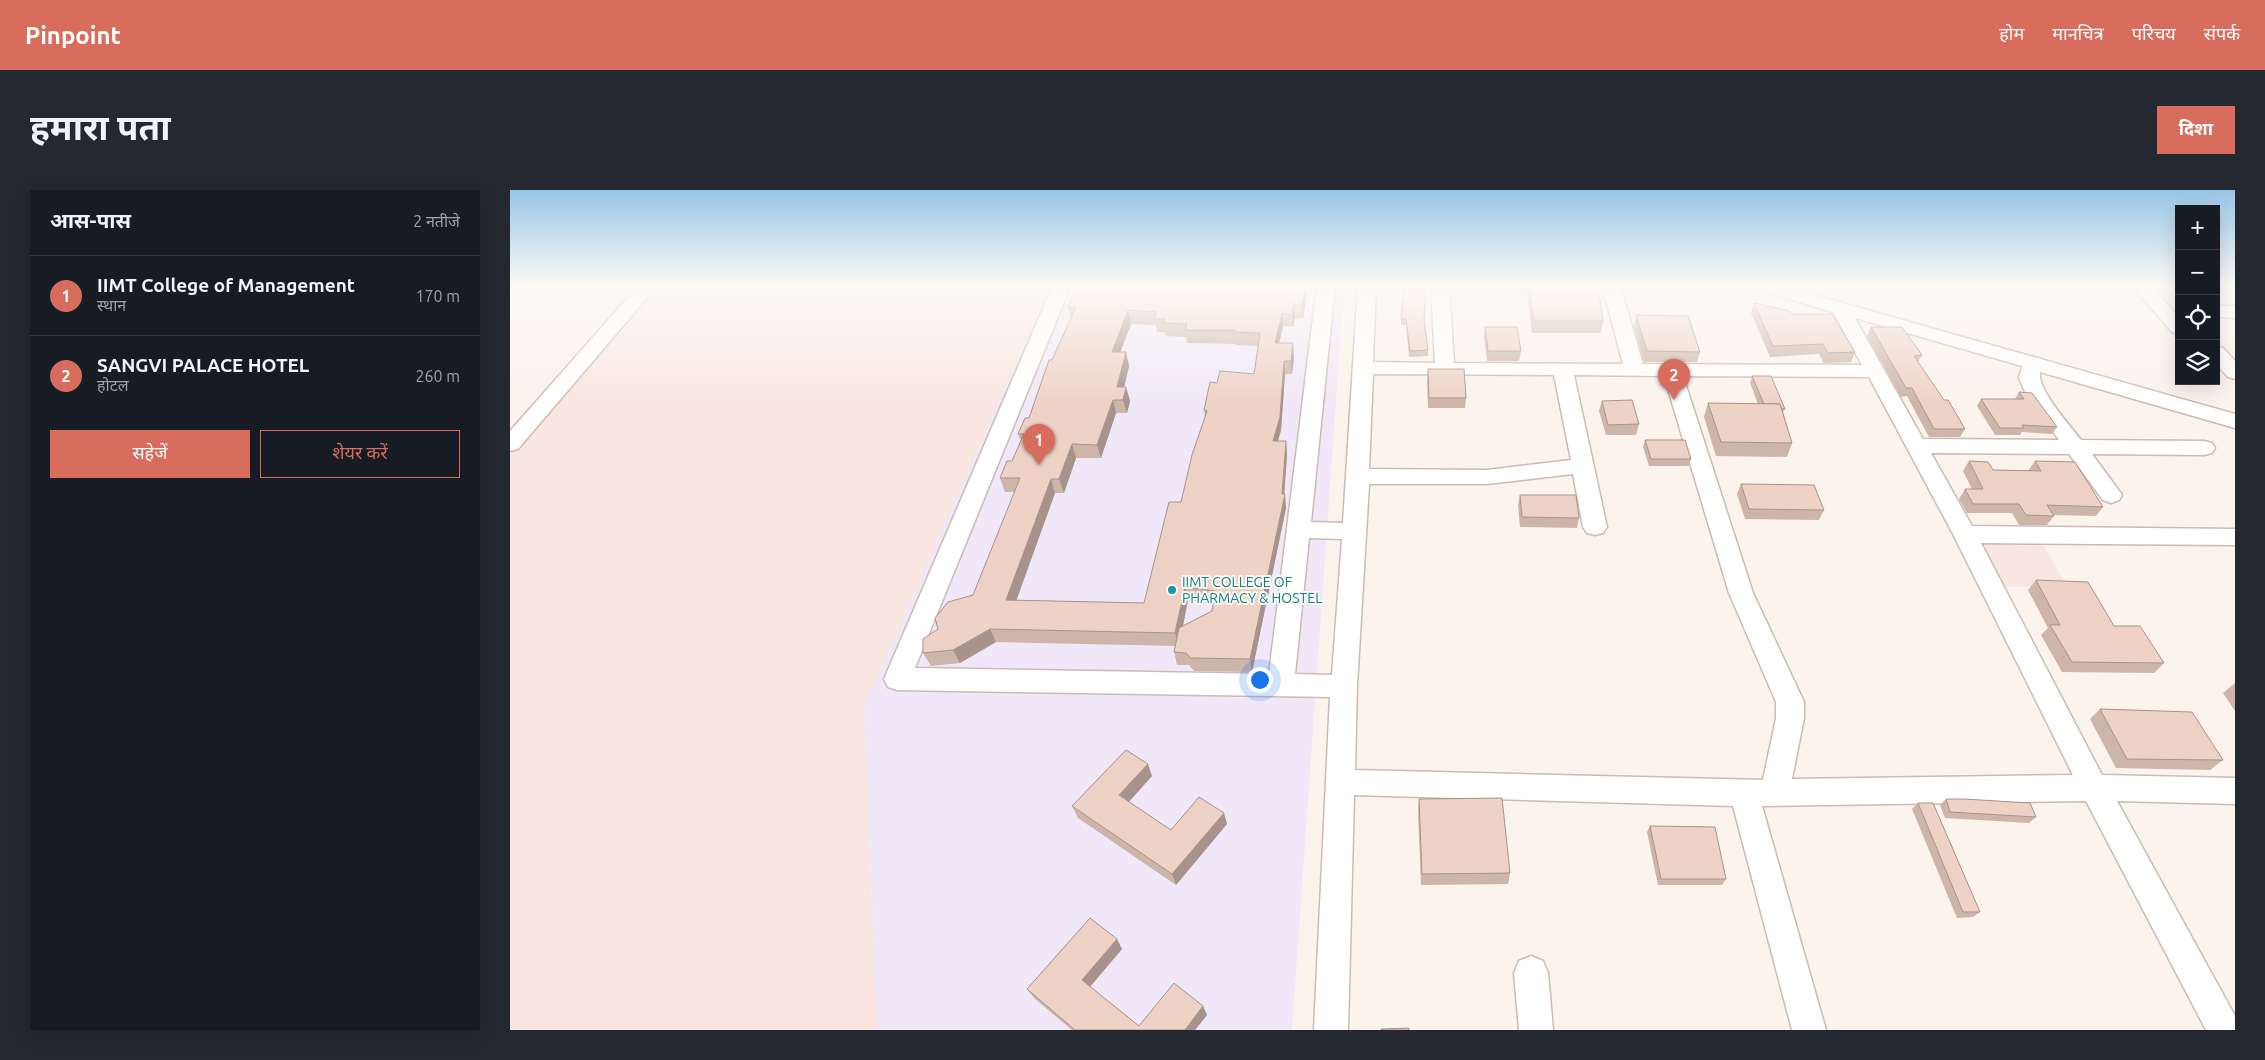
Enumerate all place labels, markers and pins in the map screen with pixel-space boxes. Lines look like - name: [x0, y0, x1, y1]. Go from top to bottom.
- pin: 2: [1658, 359, 1690, 400]
- pin: 1: [1023, 424, 1055, 465]
- place label: IIMT COLLEGE OF PHARMACY & HOSTEL: [1182, 574, 1322, 606]
- marker: IIMT COLLEGE OF PHARMACY & HOSTEL: [1166, 584, 1178, 596]

